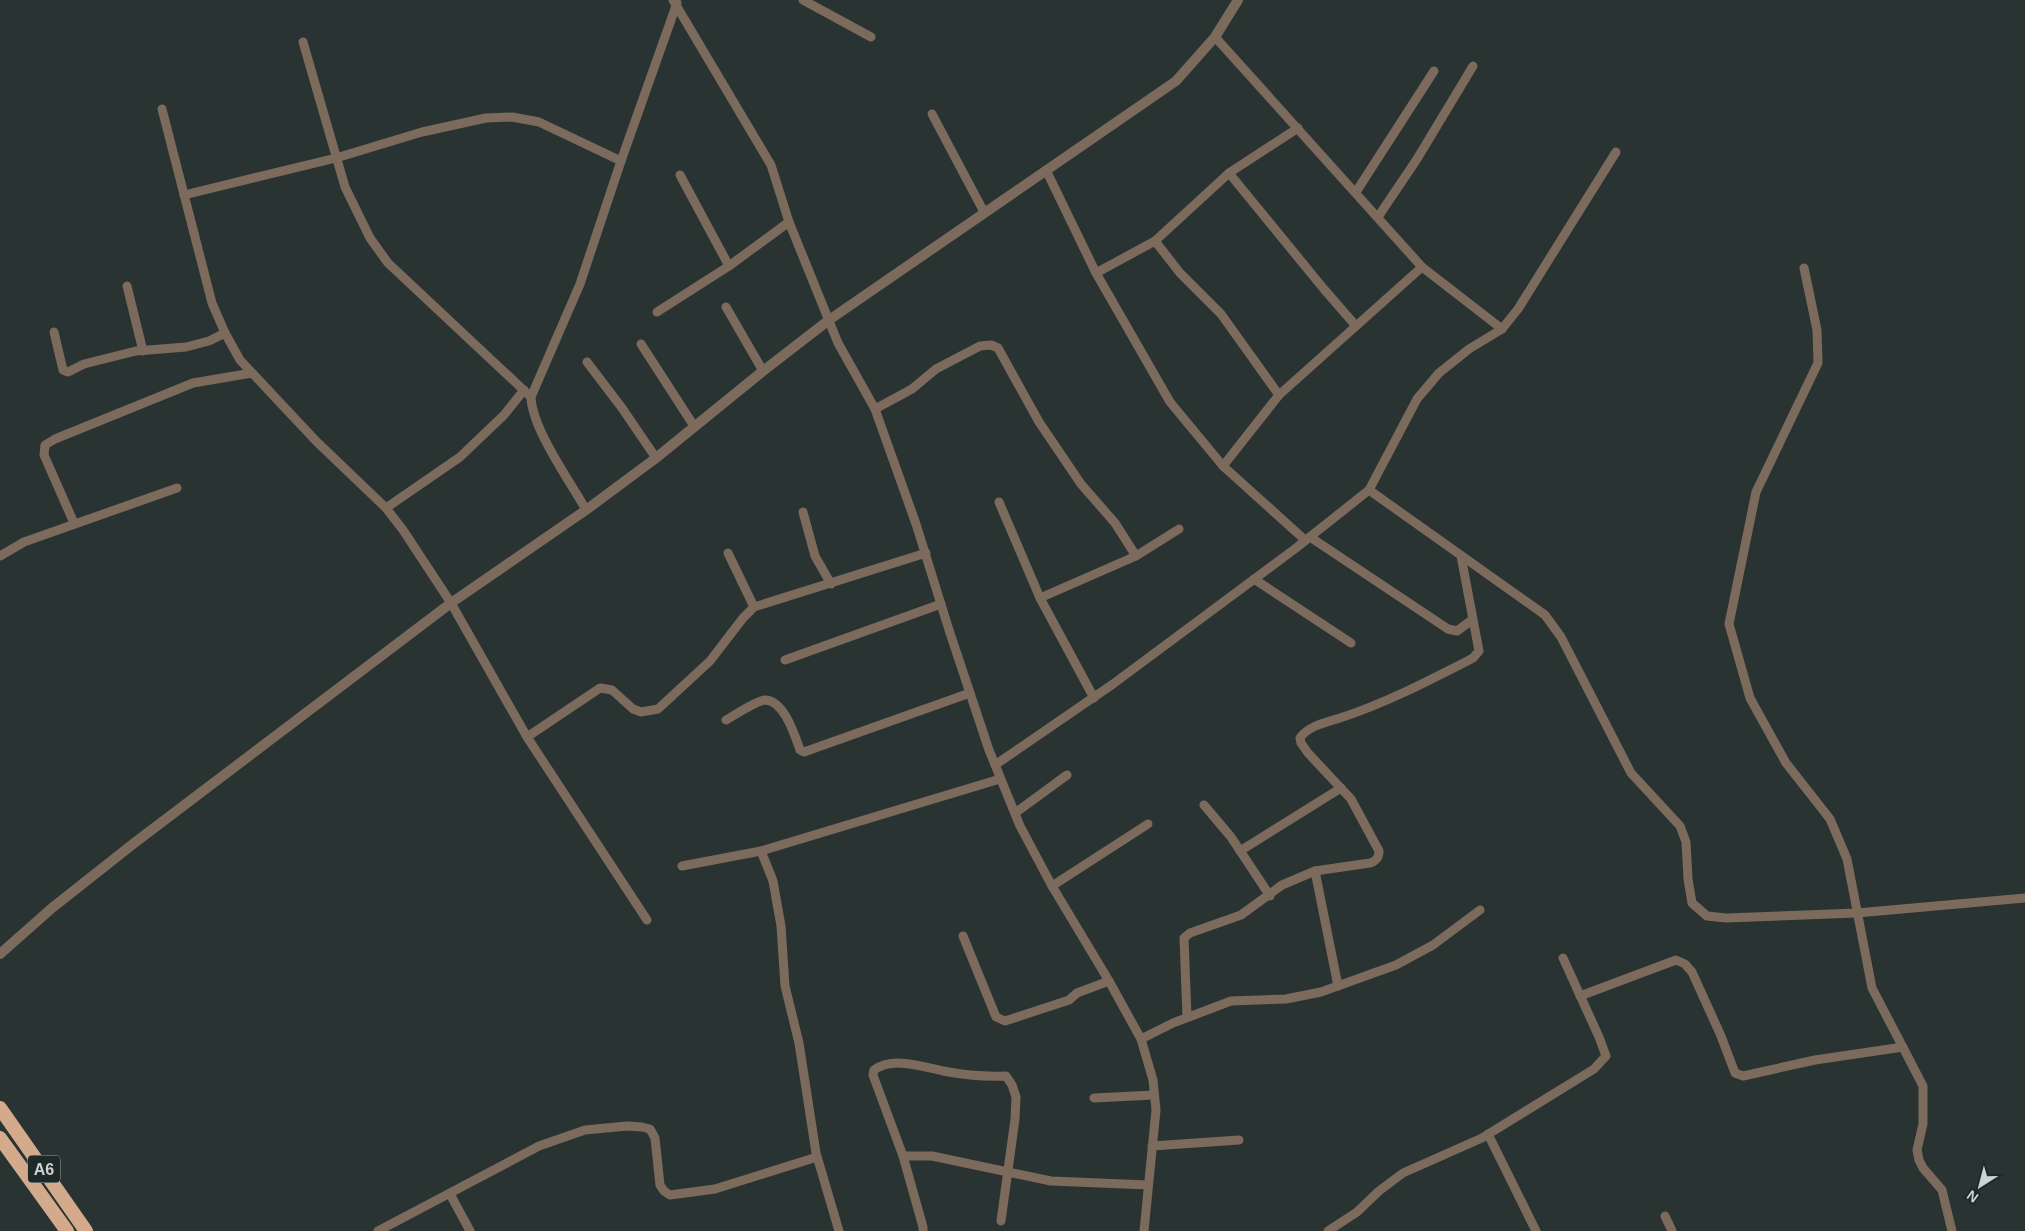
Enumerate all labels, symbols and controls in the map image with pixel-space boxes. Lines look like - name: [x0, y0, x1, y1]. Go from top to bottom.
- road number: A6: [28, 1156, 60, 1182]
- north arrow: [1955, 1161, 2005, 1211]
- text: N: [1964, 1187, 1981, 1206]

